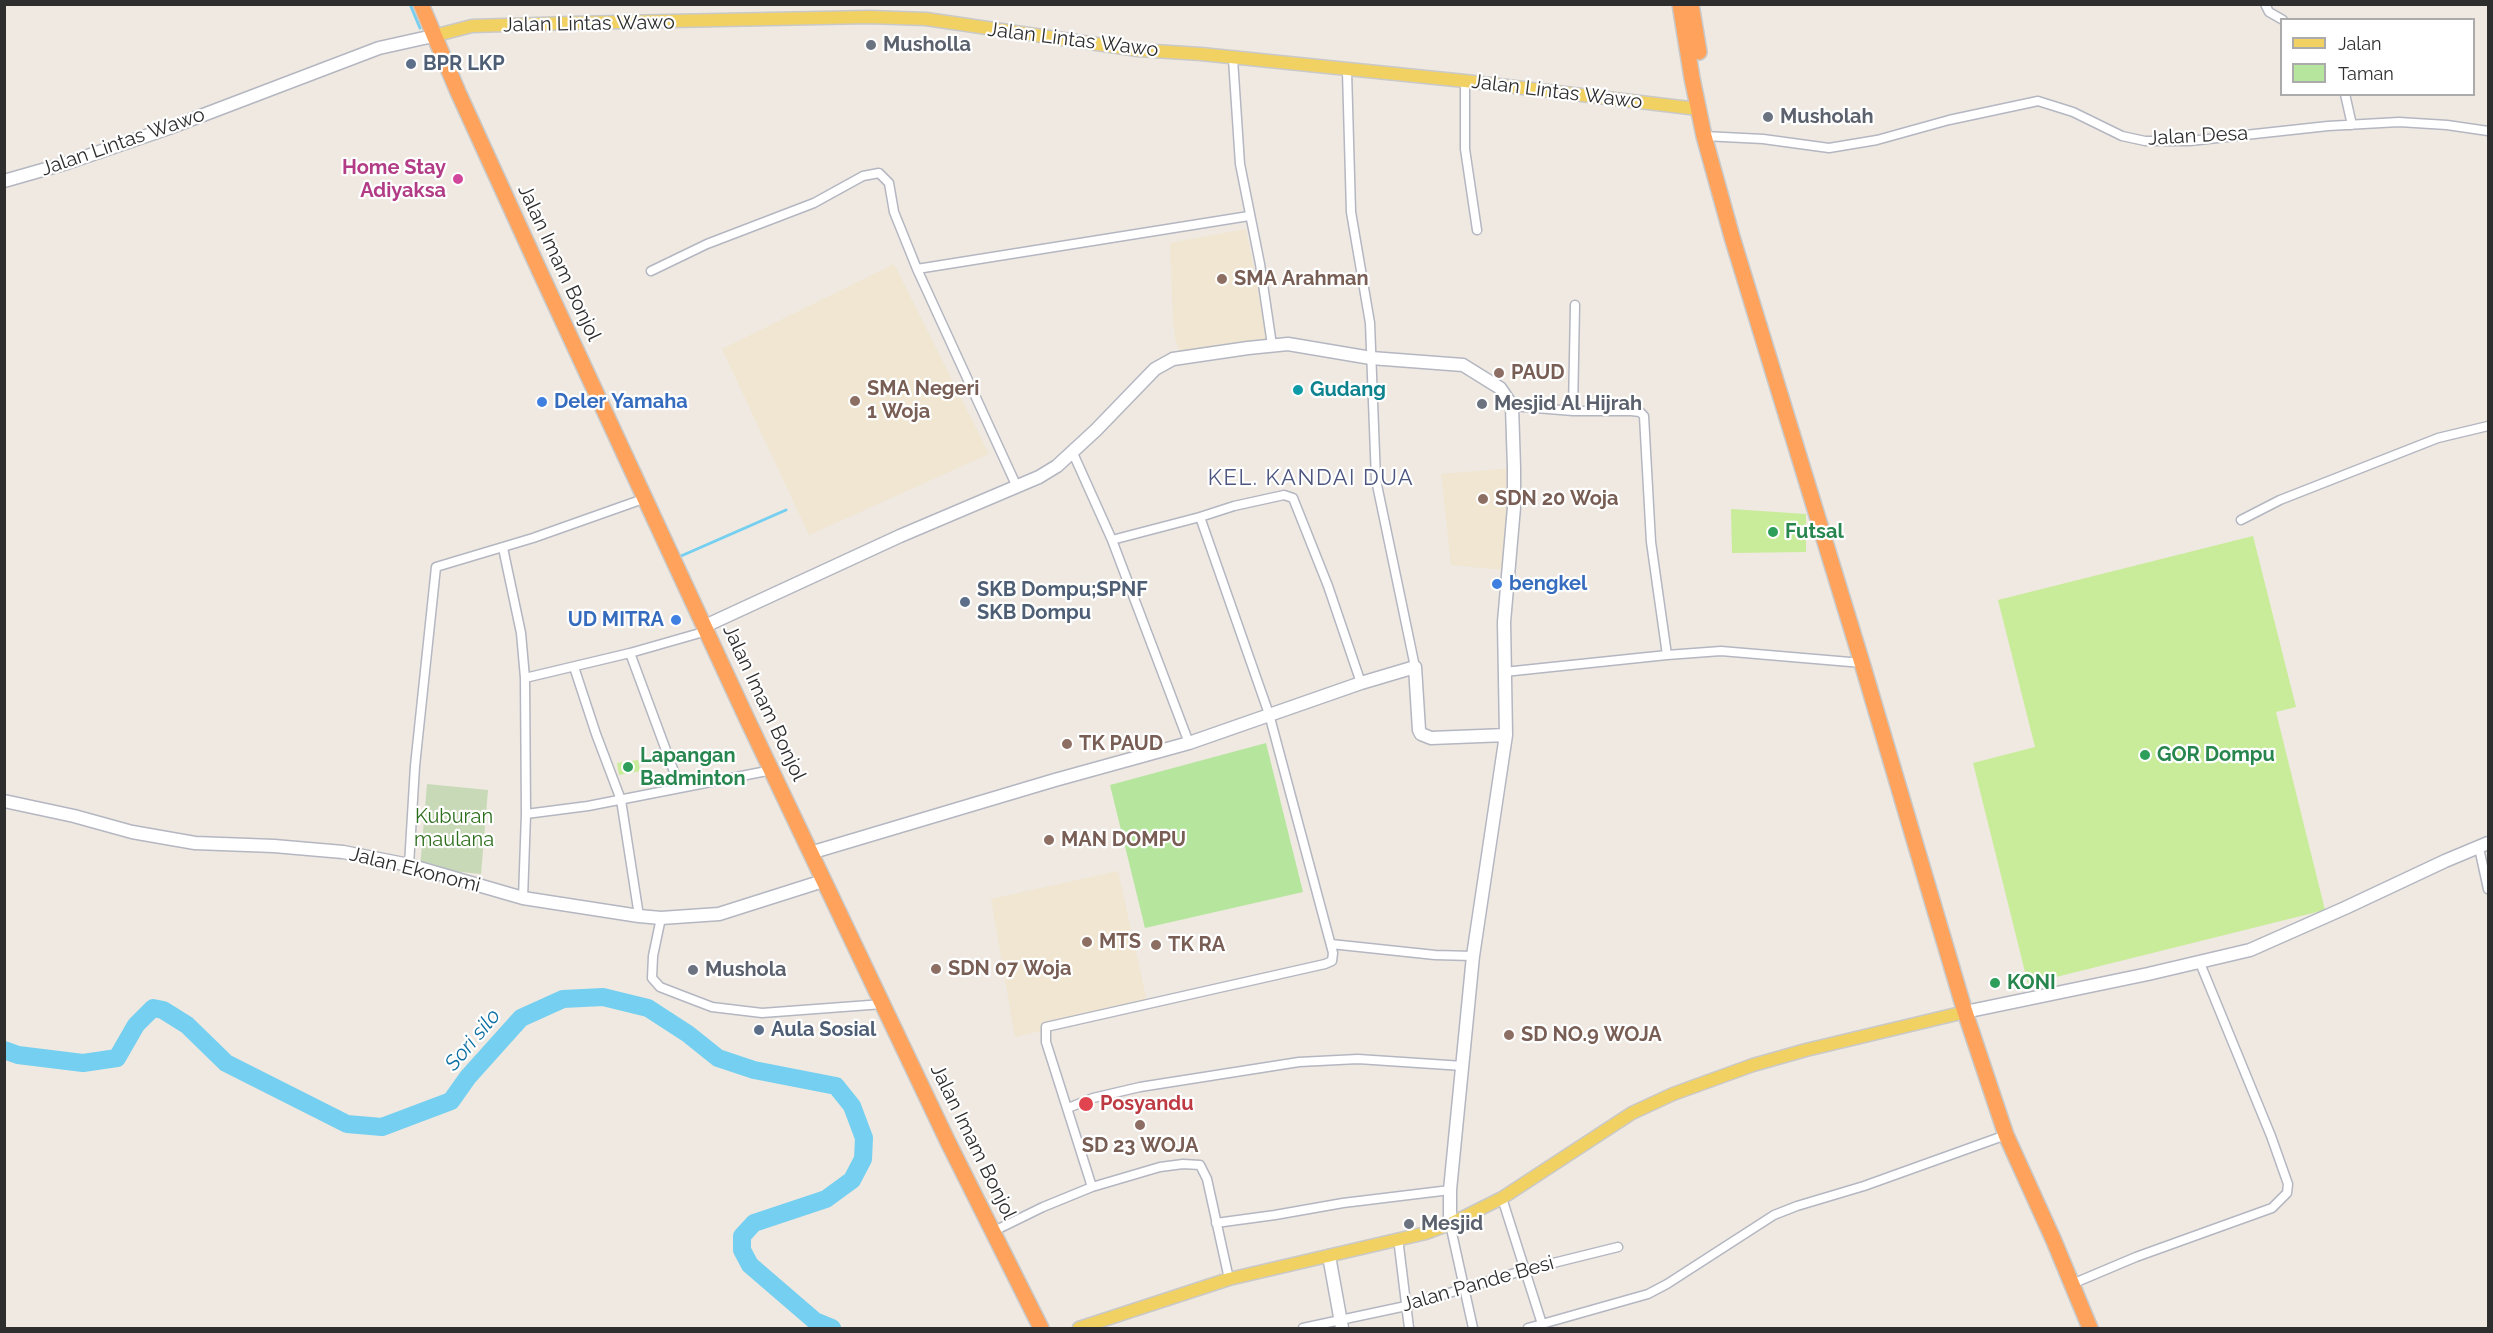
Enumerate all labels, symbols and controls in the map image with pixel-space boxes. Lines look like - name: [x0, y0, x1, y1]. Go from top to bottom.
- street label: Jalan Lintas Wawo: [503, 11, 675, 37]
- street label: Jalan Lintas Wawo: [986, 18, 1160, 62]
- legend: [2280, 18, 2475, 96]
- place label: Musholla: [883, 33, 971, 57]
- text: Jalan: [2338, 33, 2382, 54]
- marker: Musholla: [864, 38, 878, 52]
- place label: BPR LKP: [423, 52, 505, 76]
- marker: BPR LKP: [404, 57, 418, 71]
- text: Taman: [2338, 63, 2394, 84]
- street label: Jalan Lintas Wawo: [1470, 70, 1644, 114]
- street label: Jalan Lintas Wawo: [38, 103, 208, 181]
- place label: Musholah: [1780, 105, 1874, 129]
- marker: Musholah: [1761, 110, 1775, 124]
- street label: Jalan Desa: [2147, 121, 2249, 151]
- place label: Home Stay Adiyaksa: [342, 156, 446, 203]
- marker: Home Stay Adiyaksa: [451, 172, 465, 186]
- street label: Jalan Imam Bonjol: [512, 181, 606, 345]
- place label: SMA Arahman: [1234, 267, 1369, 291]
- marker: SMA Arahman: [1215, 272, 1229, 286]
- place label: PAUD: [1511, 361, 1565, 385]
- marker: PAUD: [1492, 366, 1506, 380]
- place label: SMA Negeri 1 Woja: [867, 377, 979, 424]
- place label: Gudang: [1310, 378, 1386, 402]
- marker: Gudang: [1291, 383, 1305, 397]
- place label: Deler Yamaha: [554, 390, 688, 414]
- place label: Mesjid Al Hijrah: [1494, 392, 1642, 416]
- marker: SMA Negeri 1 Woja: [848, 394, 862, 408]
- marker: Deler Yamaha: [535, 395, 549, 409]
- marker: Mesjid Al Hijrah: [1475, 397, 1489, 411]
- district label: KEL. KANDAI DUA: [1208, 465, 1414, 491]
- place label: SDN 20 Woja: [1495, 487, 1618, 511]
- marker: SDN 20 Woja: [1476, 492, 1490, 506]
- place label: Futsal: [1785, 520, 1844, 544]
- marker: Futsal: [1766, 525, 1780, 539]
- place label: bengkel: [1509, 572, 1587, 596]
- marker: bengkel: [1490, 577, 1504, 591]
- place label: SKB Dompu;SPNF SKB Dompu: [977, 578, 1148, 625]
- marker: SKB Dompu;SPNF SKB Dompu: [958, 595, 972, 609]
- place label: UD MITRA: [568, 608, 664, 632]
- marker: UD MITRA: [669, 613, 683, 627]
- street label: Jalan Imam Bonjol: [717, 621, 811, 785]
- place label: TK PAUD: [1079, 732, 1163, 756]
- marker: TK PAUD: [1060, 737, 1074, 751]
- place label: GOR Dompu: [2157, 743, 2275, 767]
- place label: Lapangan Badminton: [640, 744, 745, 791]
- marker: GOR Dompu: [2138, 748, 2152, 762]
- marker: Lapangan Badminton: [621, 760, 635, 774]
- park label: Kuburan maulana: [414, 805, 494, 852]
- place label: MAN DOMPU: [1061, 828, 1186, 852]
- marker: MAN DOMPU: [1042, 833, 1056, 847]
- street label: Jalan Ekonomi: [347, 842, 483, 898]
- place label: MTS: [1099, 930, 1141, 954]
- place label: TK RA: [1168, 933, 1225, 957]
- marker: MTS: [1080, 935, 1094, 949]
- marker: TK RA: [1149, 938, 1163, 952]
- place label: SDN 07 Woja: [948, 957, 1071, 981]
- place label: Mushola: [705, 958, 787, 982]
- marker: SDN 07 Woja: [929, 962, 943, 976]
- marker: Mushola: [686, 963, 700, 977]
- place label: KONI: [2007, 971, 2056, 995]
- marker: KONI: [1988, 976, 2002, 990]
- water label: Sori silo: [440, 1004, 506, 1076]
- place label: Aula Sosial: [771, 1018, 876, 1042]
- marker: Aula Sosial: [752, 1023, 766, 1037]
- place label: SD NO.9 WOJA: [1521, 1023, 1662, 1047]
- marker: SD NO.9 WOJA: [1502, 1028, 1516, 1042]
- street label: Jalan Imam Bonjol: [925, 1060, 1021, 1224]
- place label: Posyandu: [1100, 1092, 1194, 1116]
- marker: Posyandu: [1077, 1095, 1095, 1113]
- marker: SD 23 WOJA: [1133, 1118, 1147, 1132]
- place label: SD 23 WOJA: [1082, 1134, 1198, 1158]
- place label: Mesjid: [1421, 1212, 1483, 1236]
- marker: Mesjid: [1402, 1217, 1416, 1231]
- street label: Jalan Pande Besi: [1399, 1251, 1557, 1317]

